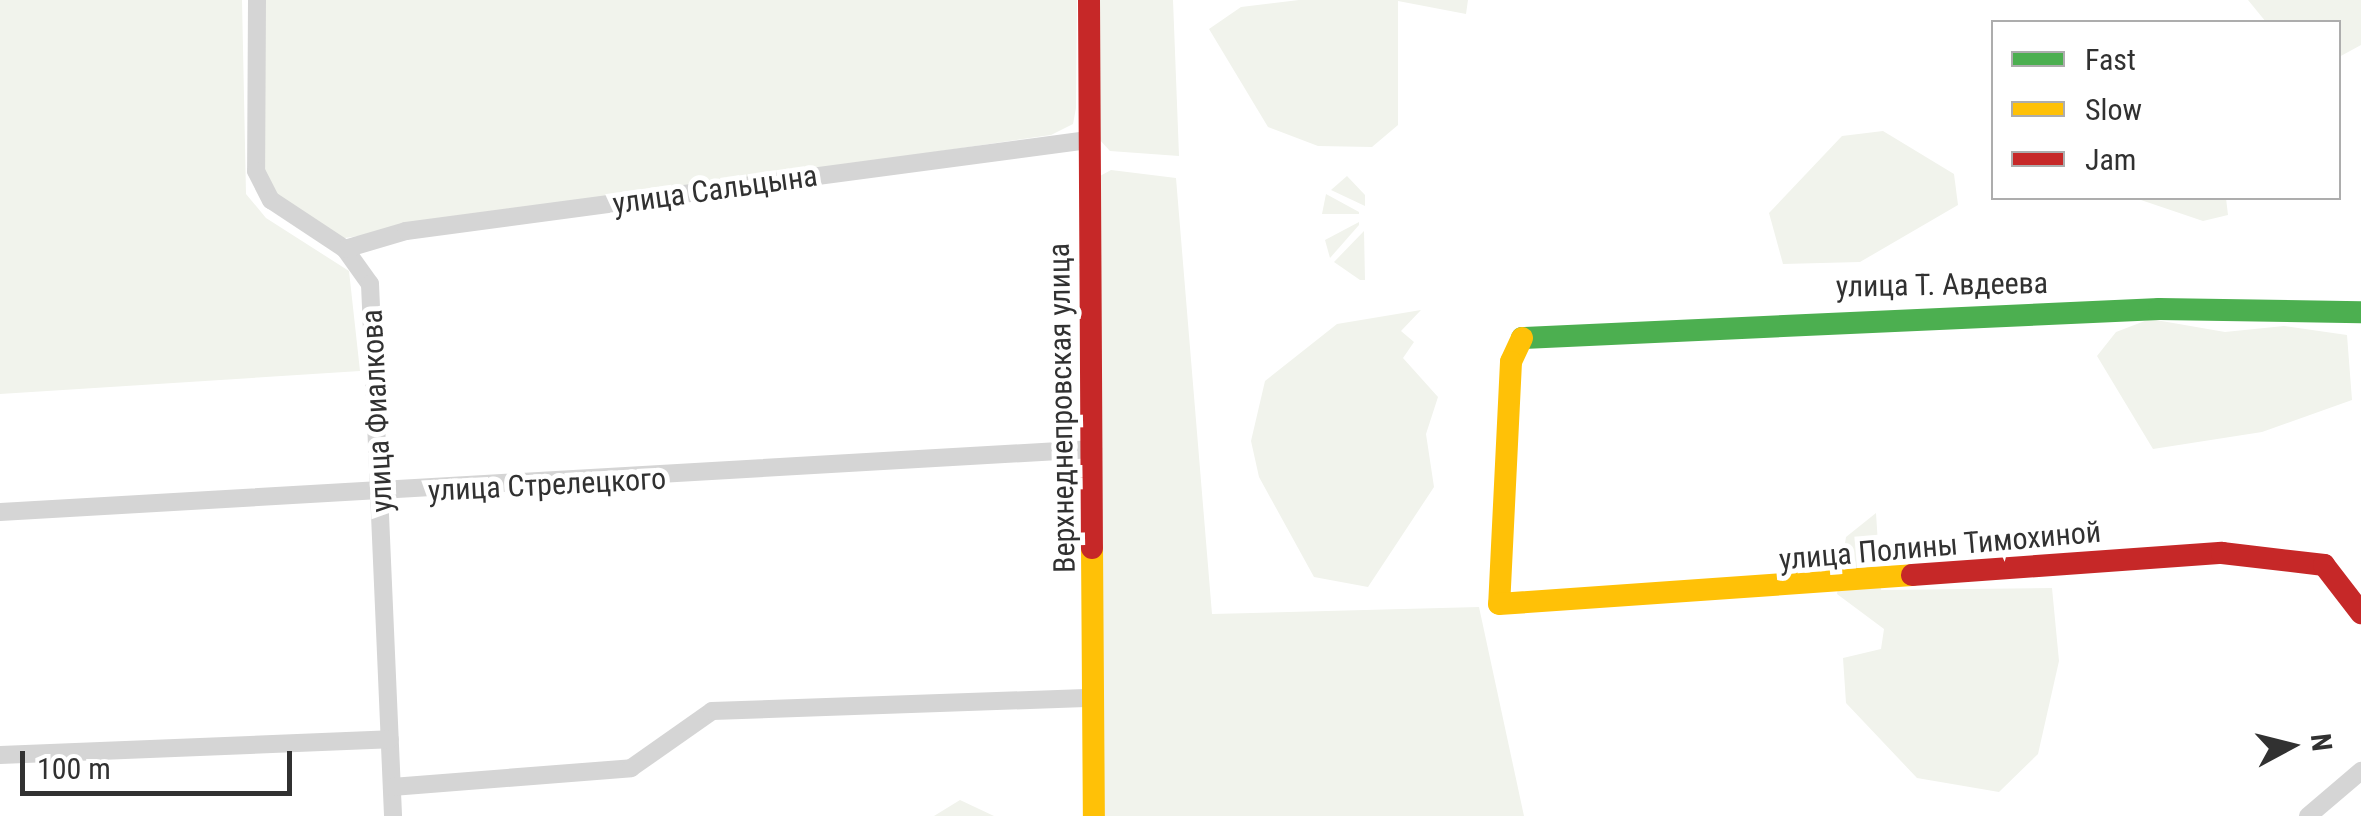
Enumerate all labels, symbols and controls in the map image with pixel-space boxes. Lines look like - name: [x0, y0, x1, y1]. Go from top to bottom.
- legend: [1991, 20, 2341, 200]
- text: Fast: [2085, 42, 2136, 77]
- text: Slow: [2085, 92, 2142, 127]
- text: Jam: [2085, 142, 2136, 177]
- street label: улица Сальцына: [610, 158, 820, 222]
- street label: Верхнеднепровская улица: [1041, 243, 1083, 573]
- street label: улица Т. Авдеева: [1835, 265, 2049, 305]
- street label: улица Фиалкова: [354, 309, 400, 513]
- street label: улица Стрелецкого: [427, 461, 667, 509]
- street label: улица Полины Тимохиной: [1777, 514, 2103, 578]
- north arrow: [2241, 696, 2341, 796]
- scale bar: [25, 731, 298, 793]
- text: N: [2304, 732, 2339, 753]
- text: 100 m: [37, 751, 111, 786]

